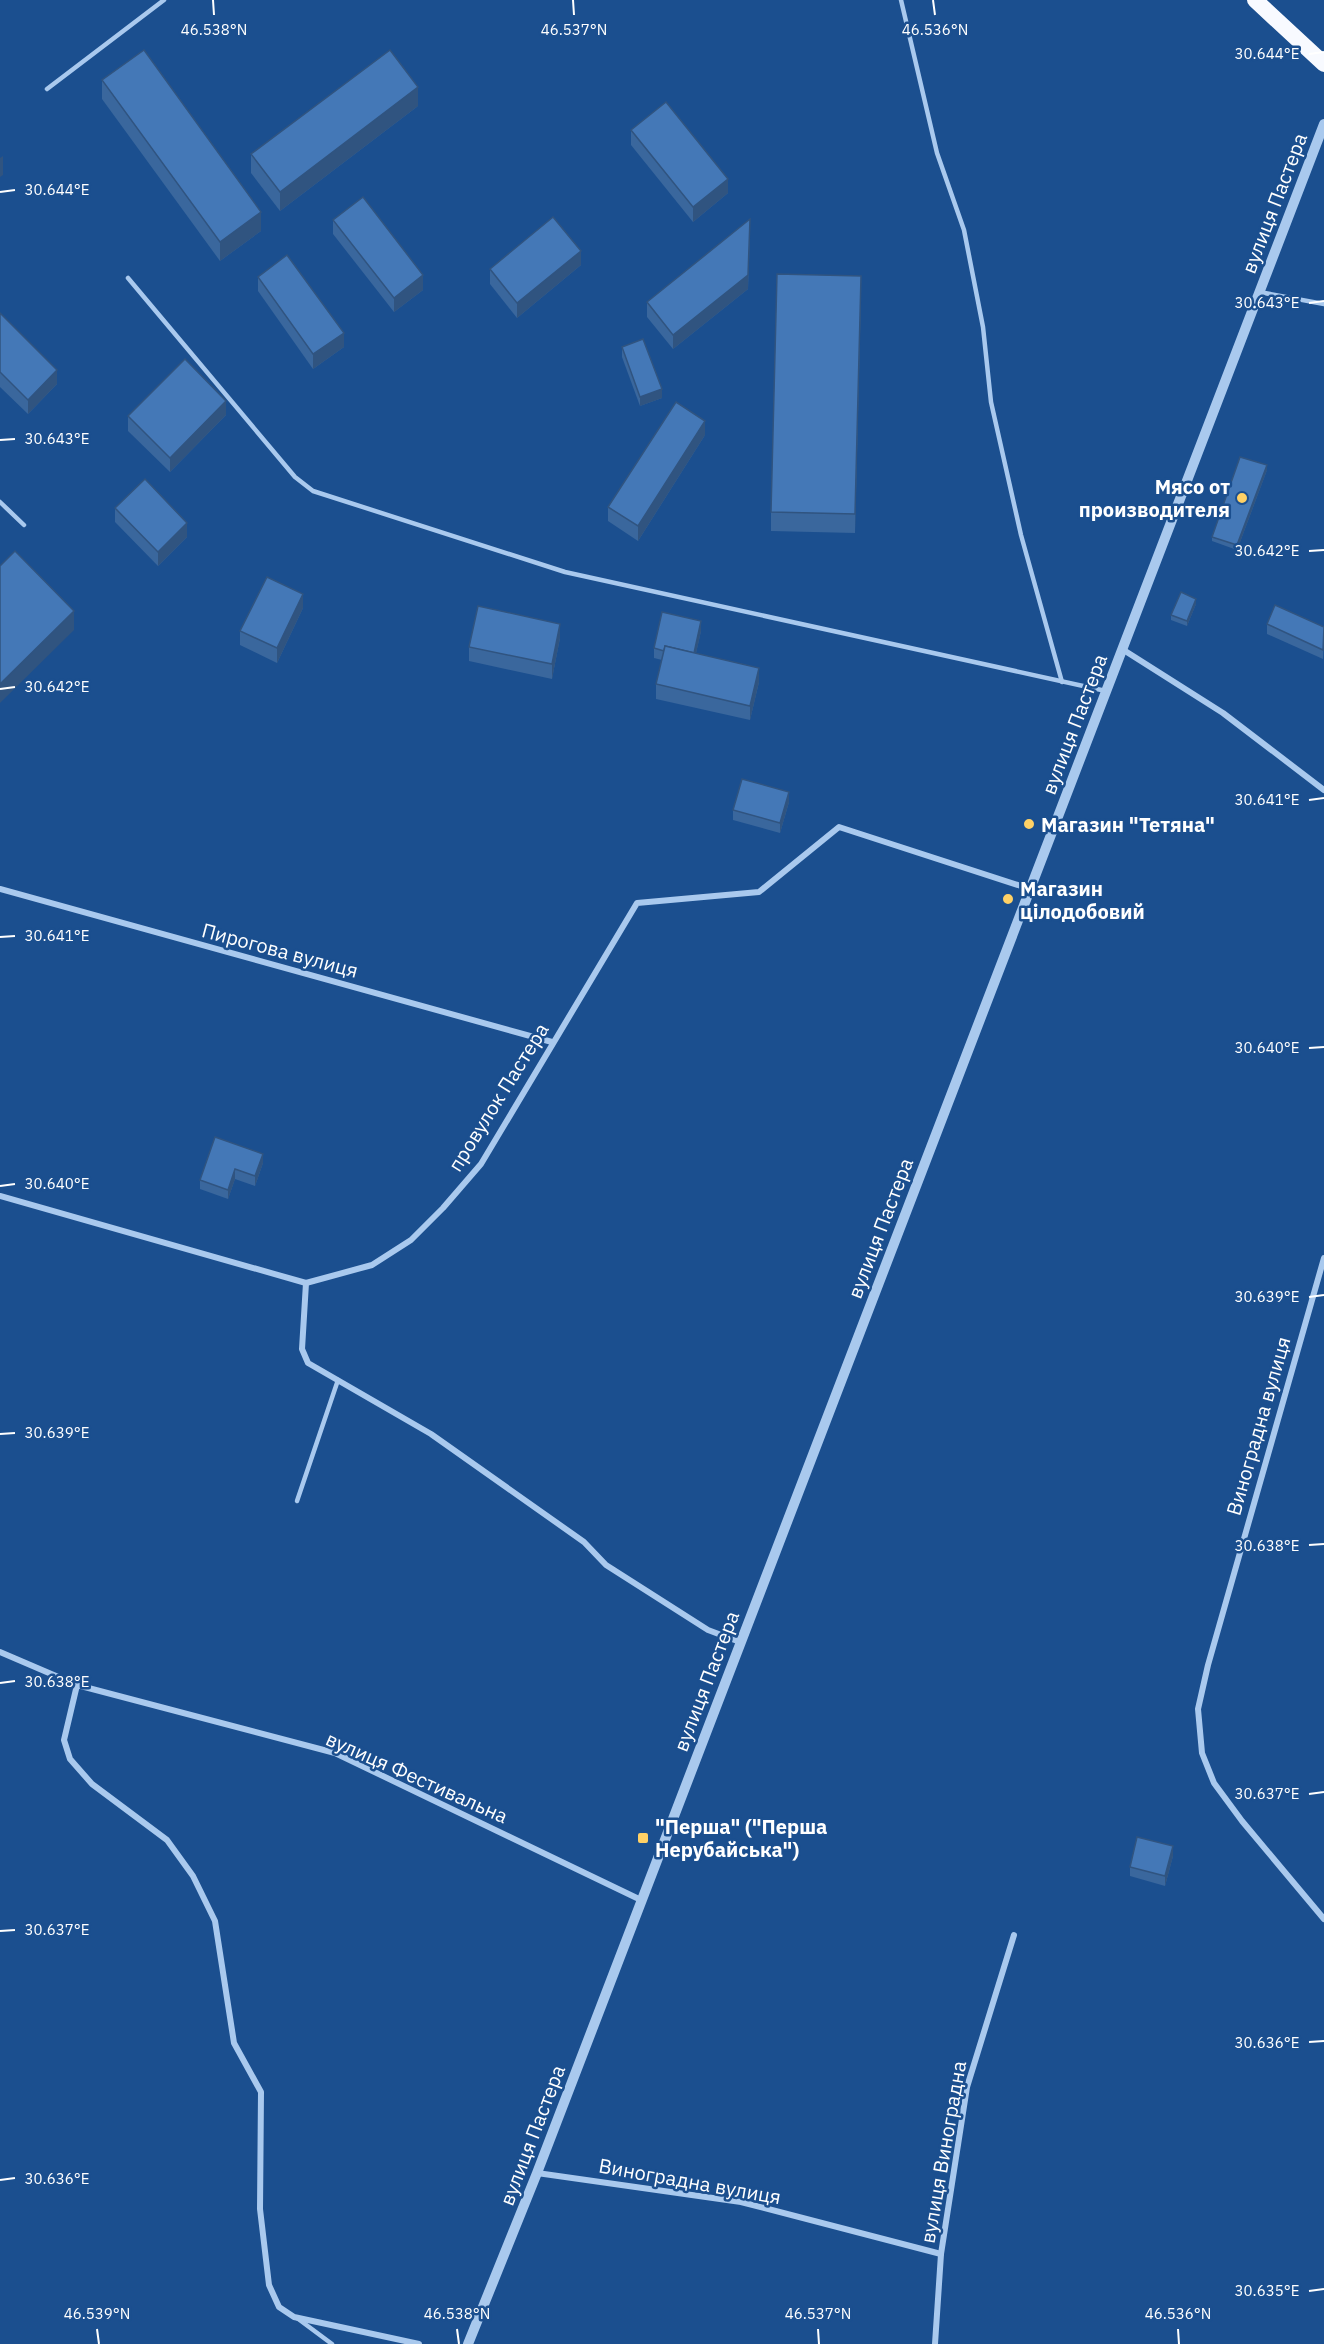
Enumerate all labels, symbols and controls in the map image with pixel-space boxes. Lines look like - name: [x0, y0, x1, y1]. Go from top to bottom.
- text: 46.538°N: [181, 20, 247, 39]
- text: 46.537°N: [541, 20, 607, 39]
- text: 46.536°N: [902, 20, 968, 39]
- text: 30.644°E: [1235, 44, 1299, 63]
- street label: вулиця Пастера: [1235, 129, 1313, 277]
- text: 30.644°E: [25, 180, 89, 199]
- text: 30.643°E: [1235, 293, 1299, 312]
- text: 30.643°E: [25, 429, 89, 448]
- place label: Мясо от производителя: [1079, 473, 1230, 523]
- marker: Мясо от производителя: [1235, 491, 1249, 505]
- text: 30.642°E: [1235, 541, 1299, 560]
- street label: вулиця Пастера: [1035, 650, 1113, 798]
- text: 30.642°E: [25, 677, 89, 696]
- text: 30.641°E: [1235, 790, 1299, 809]
- place label: Магазин "Тетяна": [1041, 811, 1215, 838]
- marker: Магазин "Тетяна": [1022, 817, 1036, 831]
- place label: Магазин цілодобовий: [1020, 875, 1145, 925]
- marker: Магазин цілодобовий: [1001, 892, 1015, 906]
- street label: Пирогова вулиця: [199, 916, 361, 984]
- text: 30.641°E: [25, 926, 89, 945]
- street label: провулок Пастера: [441, 1017, 555, 1176]
- text: 30.640°E: [1235, 1038, 1299, 1057]
- street label: вулиця Пастера: [841, 1154, 919, 1302]
- text: 30.640°E: [25, 1174, 89, 1193]
- text: 30.639°E: [1235, 1287, 1299, 1306]
- street label: Виноградна вулиця: [1220, 1333, 1296, 1519]
- text: 30.639°E: [25, 1423, 89, 1442]
- text: 30.638°E: [1235, 1536, 1299, 1555]
- street label: вулиця Пастера: [667, 1607, 745, 1755]
- text: 30.638°E: [25, 1672, 89, 1691]
- street label: вулиця Фестивальна: [322, 1725, 513, 1829]
- text: 30.637°E: [1235, 1784, 1299, 1803]
- place label: "Перша" ("Перша Нерубайська"): [655, 1813, 827, 1863]
- marker: "Перша" ("Перша Нерубайська"): [636, 1831, 650, 1845]
- text: 30.637°E: [25, 1920, 89, 1939]
- text: 30.636°E: [1235, 2033, 1299, 2052]
- street label: вулиця Виноградна: [914, 2058, 972, 2245]
- street label: вулиця Пастера: [493, 2061, 571, 2209]
- street label: Виноградна вулиця: [597, 2152, 783, 2210]
- text: 30.636°E: [25, 2169, 89, 2188]
- text: 30.635°E: [1235, 2281, 1299, 2300]
- text: 46.539°N: [64, 2304, 130, 2323]
- text: 46.538°N: [424, 2304, 490, 2323]
- text: 46.537°N: [785, 2304, 851, 2323]
- text: 46.536°N: [1145, 2304, 1211, 2323]

